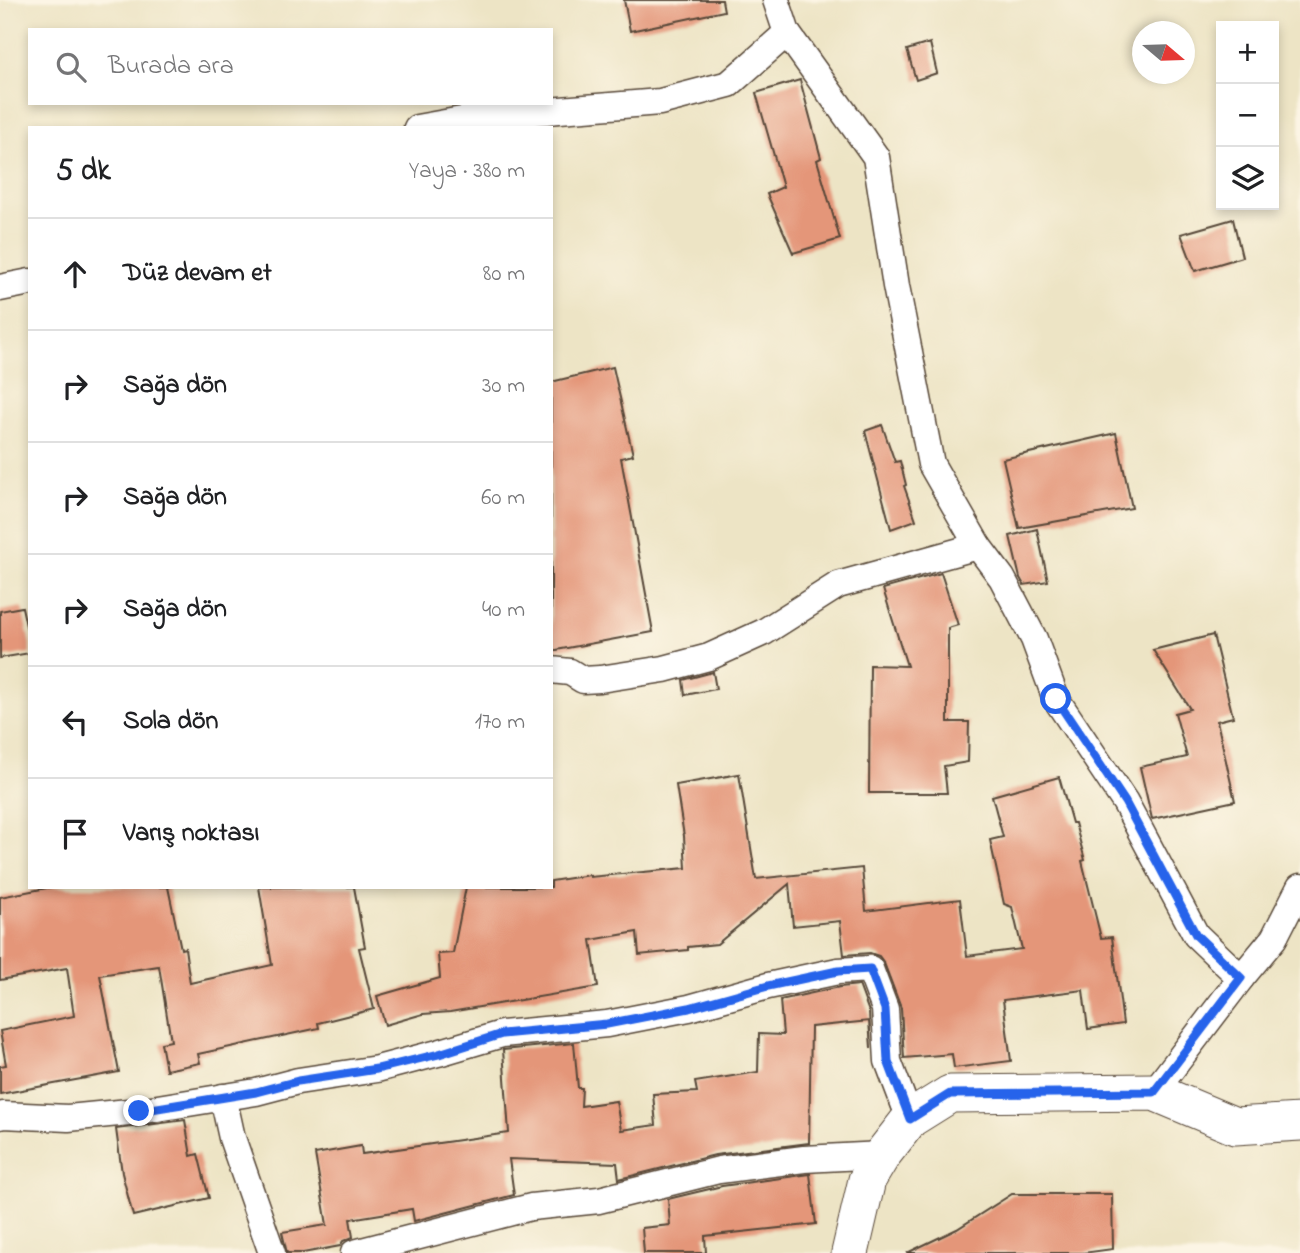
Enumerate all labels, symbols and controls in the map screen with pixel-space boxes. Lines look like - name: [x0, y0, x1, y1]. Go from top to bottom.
- north arrow: [1132, 21, 1195, 84]
- map controls: [1216, 21, 1279, 210]
- button: +: [1216, 21, 1279, 84]
- search box: [28, 28, 553, 105]
- icon: search: [52, 48, 90, 86]
- text: Burada ara: [108, 48, 234, 86]
- button: −: [1216, 84, 1279, 147]
- button: layers: [1216, 147, 1279, 210]
- text: 5 dk: [56, 150, 111, 194]
- text: Yaya · 380 m: [409, 155, 525, 188]
- icon: ahead: [56, 255, 94, 293]
- text: Düz devam et: [123, 255, 272, 293]
- text: 80 m: [483, 258, 525, 291]
- icon: right: [56, 367, 94, 405]
- text: Sağa dön: [123, 367, 227, 405]
- text: 30 m: [482, 370, 525, 403]
- icon: right: [56, 479, 94, 517]
- text: Sağa dön: [123, 479, 227, 517]
- text: 60 m: [481, 482, 525, 515]
- icon: right: [56, 591, 94, 629]
- text: Sağa dön: [123, 591, 227, 629]
- text: 40 m: [482, 594, 525, 627]
- route start: [1040, 683, 1071, 714]
- icon: left: [56, 703, 94, 741]
- text: Sola dön: [123, 703, 218, 741]
- text: 170 m: [475, 706, 525, 739]
- icon: arrive: [56, 815, 94, 853]
- text: Varış noktası: [123, 815, 259, 853]
- route end: [123, 1095, 154, 1126]

